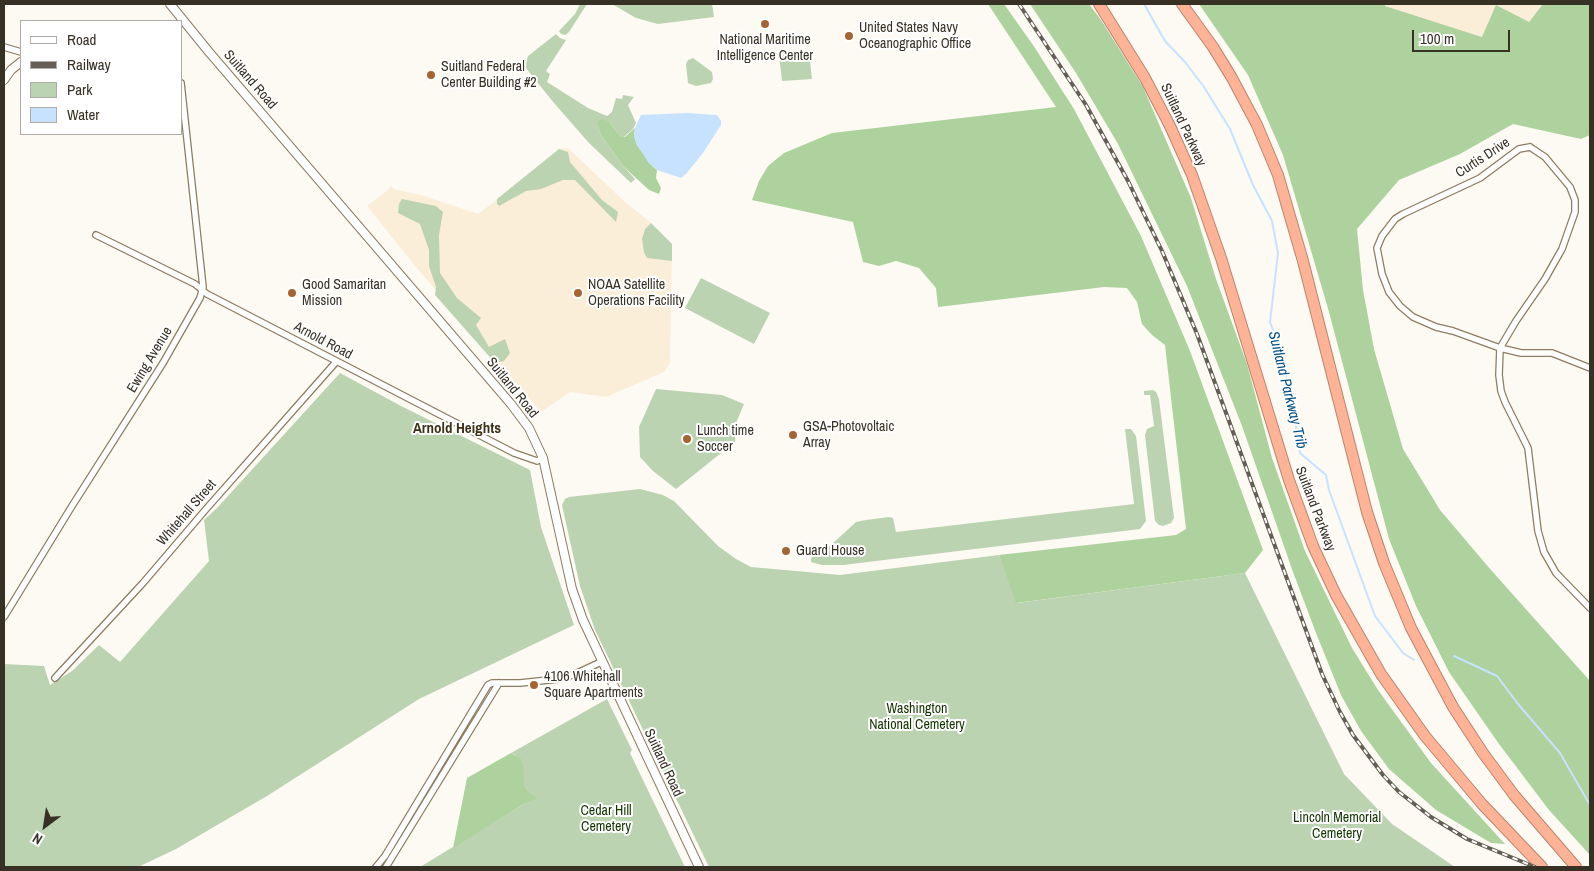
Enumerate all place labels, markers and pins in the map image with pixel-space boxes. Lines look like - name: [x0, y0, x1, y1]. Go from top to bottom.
- marker: National Maritime Intelligence Center: [759, 18, 771, 30]
- place label: United States Navy Oceanographic Office: [859, 20, 971, 52]
- marker: United States Navy Oceanographic Office: [843, 30, 855, 42]
- place label: National Maritime Intelligence Center: [717, 32, 813, 64]
- place label: Suitland Federal Center Building #2: [441, 59, 537, 92]
- marker: Suitland Federal Center Building #2: [425, 69, 437, 81]
- place label: Good Samaritan Mission: [302, 277, 386, 310]
- place label: NOAA Satellite Operations Facility: [588, 277, 684, 310]
- marker: Good Samaritan Mission: [286, 287, 298, 299]
- marker: NOAA Satellite Operations Facility: [572, 287, 584, 299]
- place label: GSA-Photovoltaic Array: [803, 419, 894, 452]
- place label: Lunch time Soccer: [697, 423, 754, 456]
- marker: GSA-Photovoltaic Array: [787, 429, 799, 441]
- marker: Lunch time Soccer: [681, 433, 693, 445]
- place label: Guard House: [796, 543, 864, 559]
- marker: Guard House: [780, 545, 792, 557]
- place label: 4106 Whitehall Square Apartments: [544, 669, 643, 702]
- marker: 4106 Whitehall Square Apartments: [528, 679, 540, 691]

